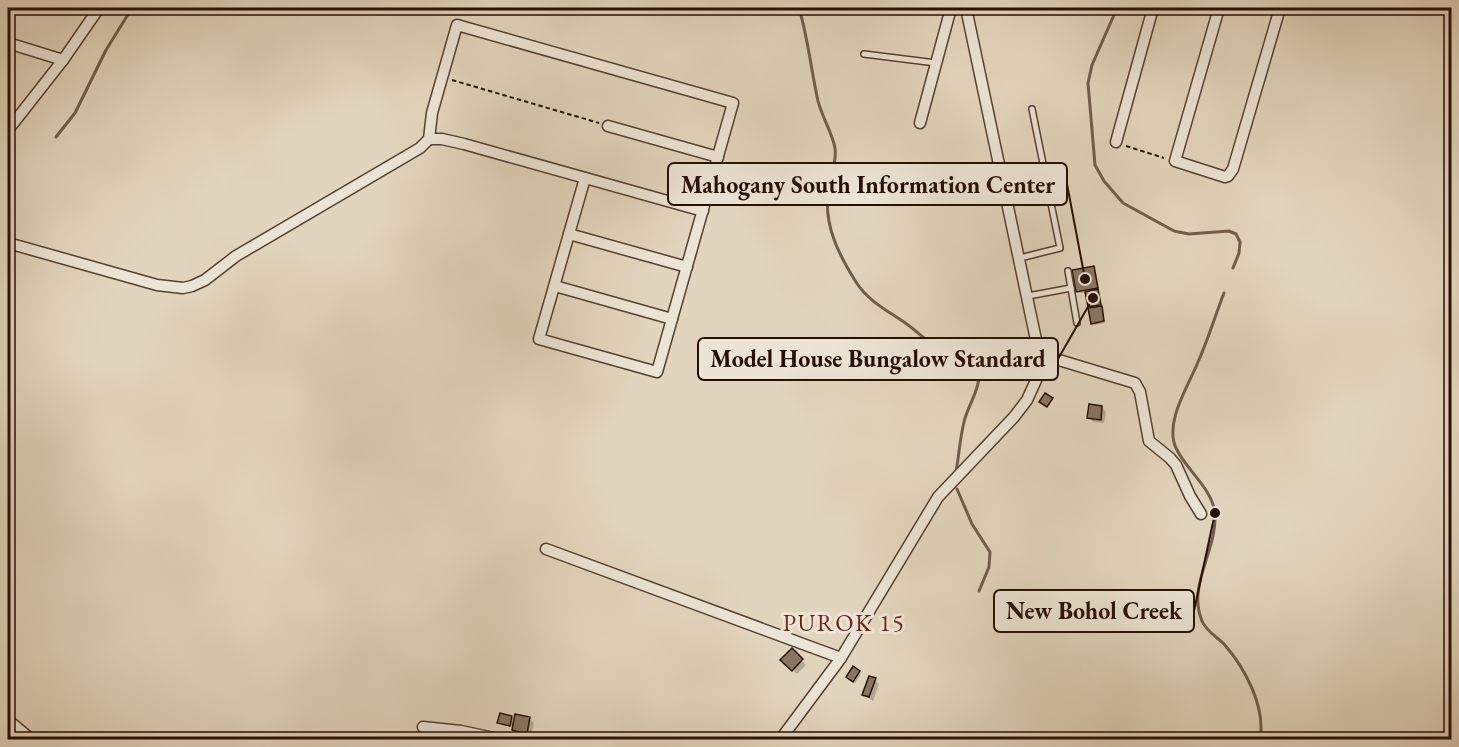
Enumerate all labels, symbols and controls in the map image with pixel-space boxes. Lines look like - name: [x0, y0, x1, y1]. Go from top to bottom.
- callout: Mahogany South Information Center: [668, 163, 1067, 205]
- text: Mahogany South Information Center: [681, 169, 1055, 201]
- callout: Model House Bungalow Standard: [698, 338, 1058, 380]
- text: Model House Bungalow Standard: [710, 343, 1047, 375]
- callout: New Bohol Creek: [994, 590, 1194, 632]
- text: New Bohol Creek: [1006, 595, 1183, 626]
- district label: PUROK 15: [783, 607, 905, 638]

